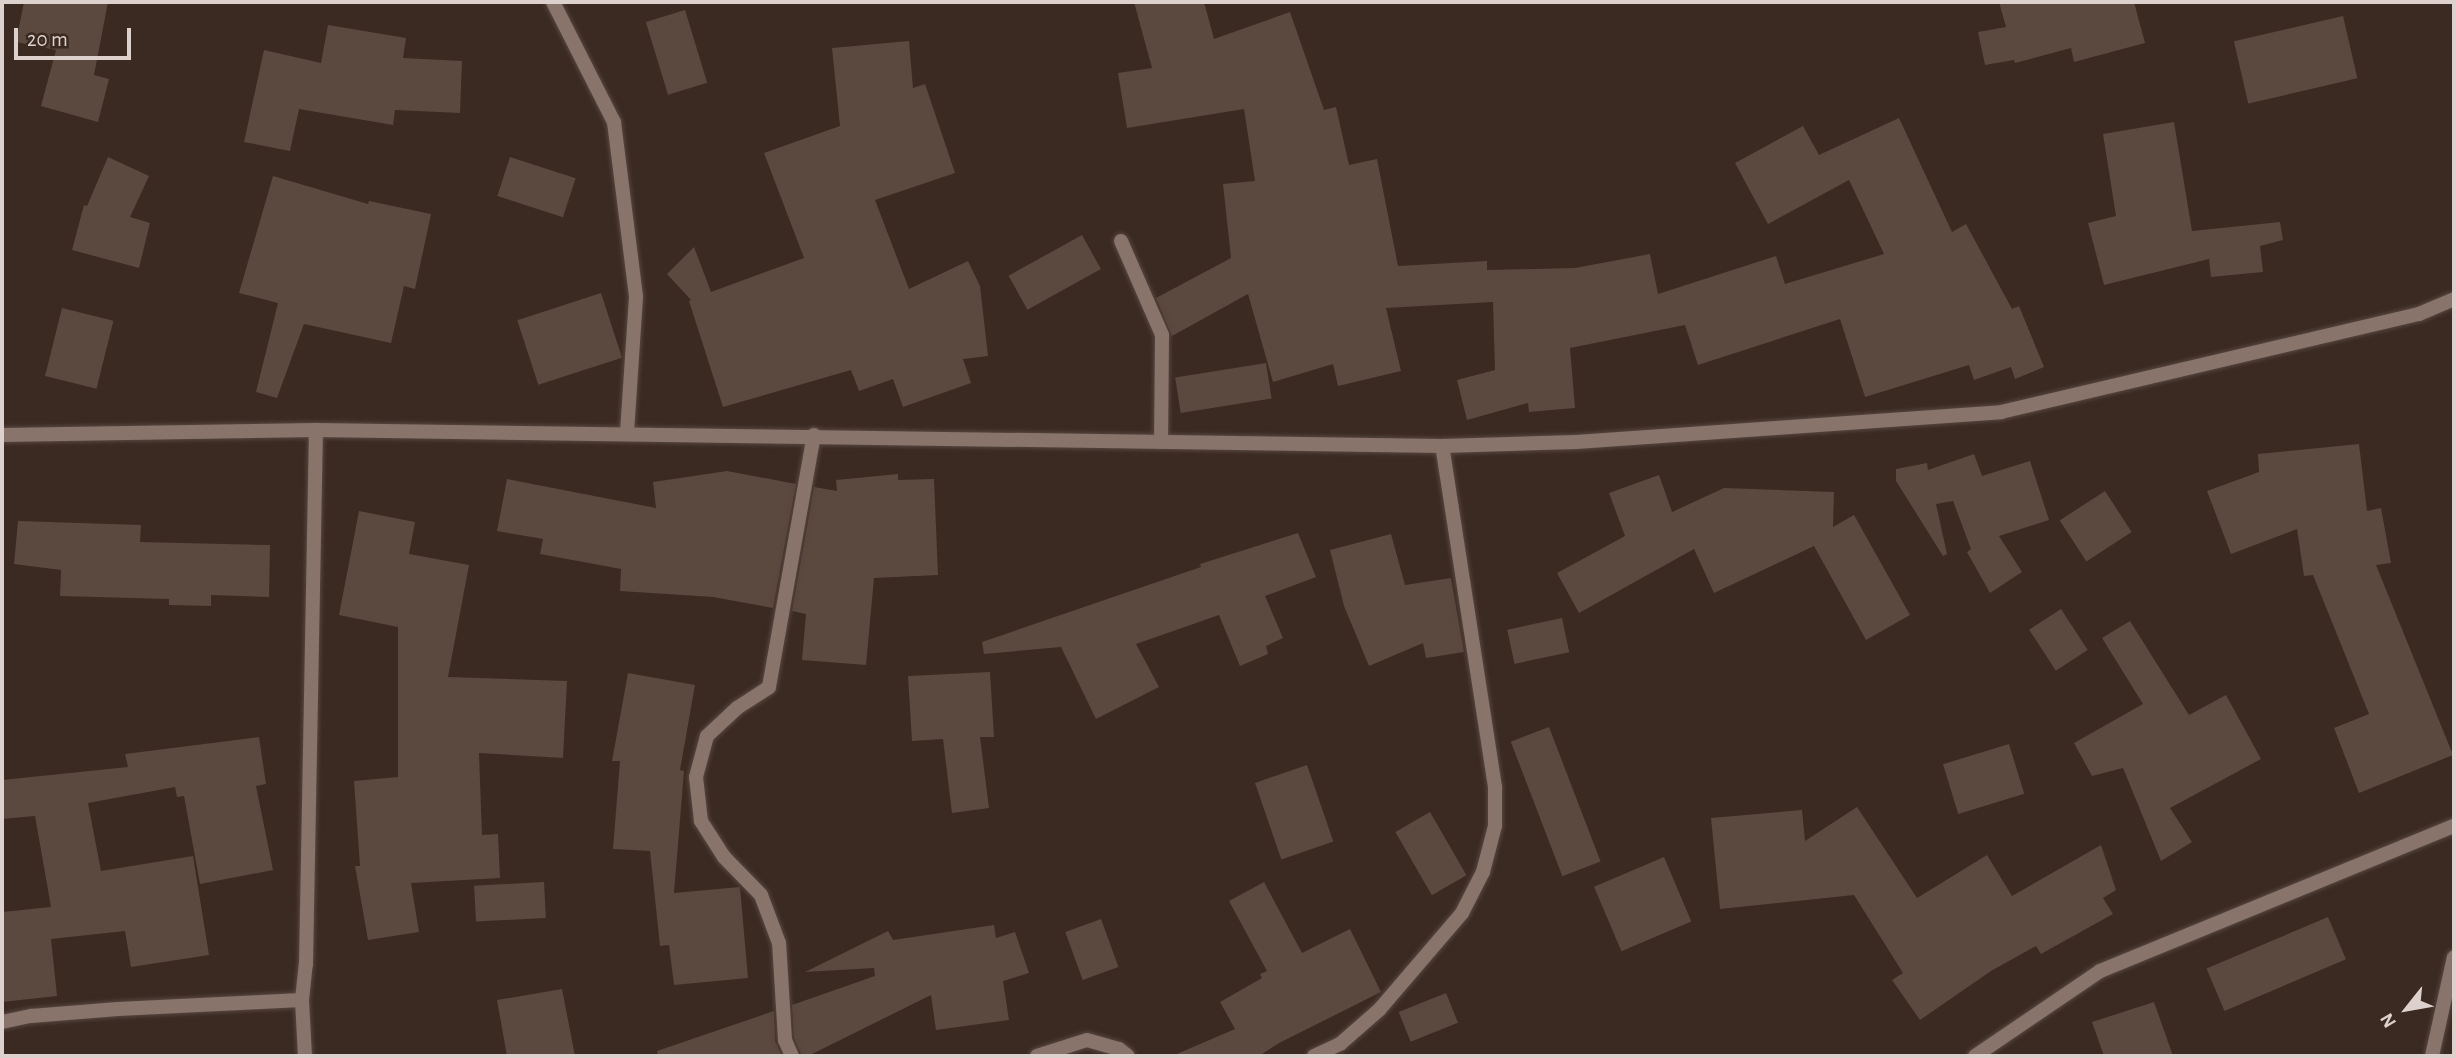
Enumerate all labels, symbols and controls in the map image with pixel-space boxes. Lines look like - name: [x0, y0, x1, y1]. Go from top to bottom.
- scale bar: [18, 14, 135, 58]
- text: 20 m: [27, 29, 68, 50]
- north arrow: [2372, 974, 2442, 1044]
- text: N: [2377, 1010, 2400, 1031]

